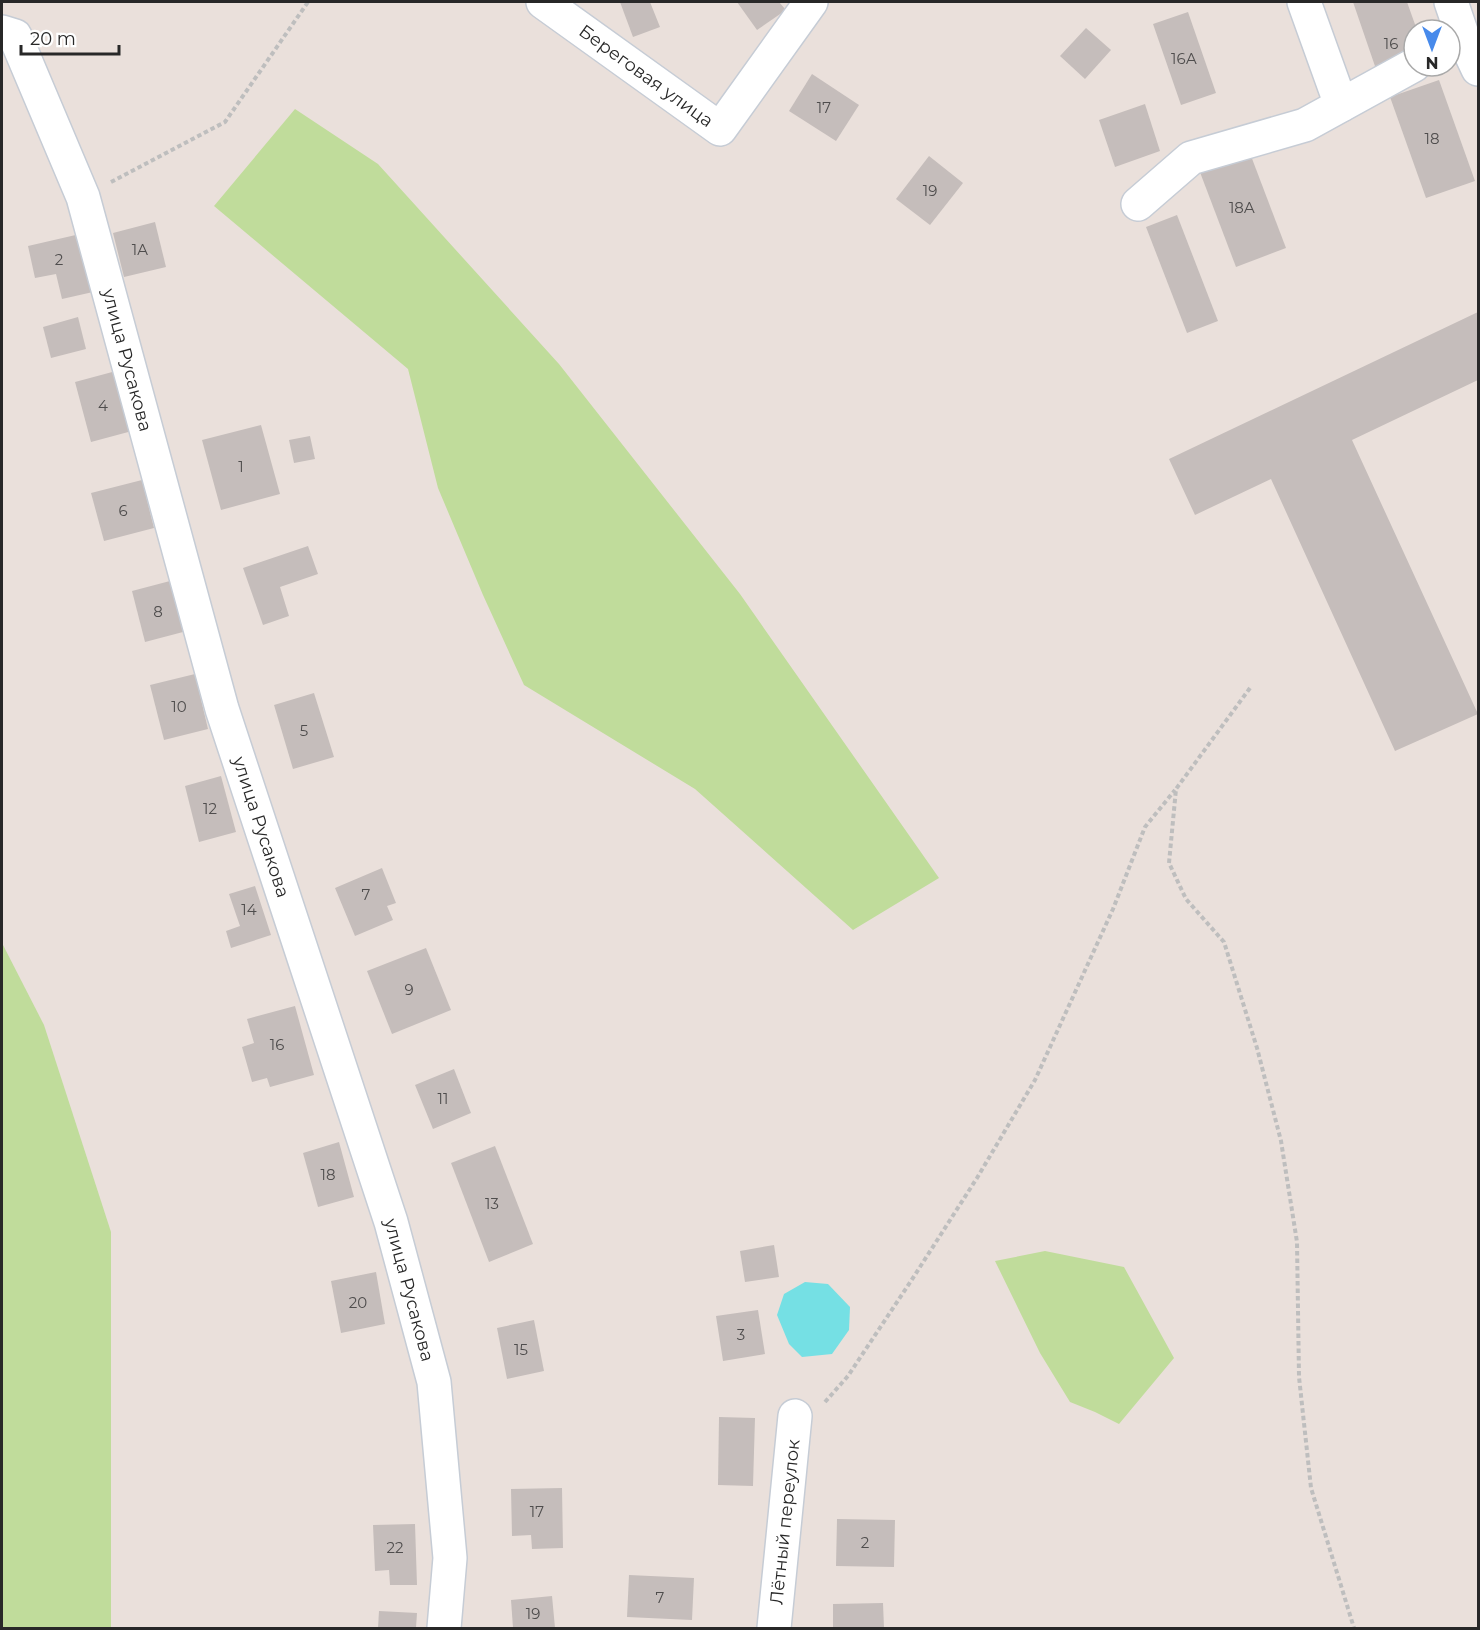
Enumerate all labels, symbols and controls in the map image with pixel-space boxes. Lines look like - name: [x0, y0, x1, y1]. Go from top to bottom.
- scale bar: [21, 18, 118, 56]
- north arrow: [1402, 18, 1462, 78]
- street label: Береговая улица: [575, 20, 717, 132]
- text: 20 m: [30, 28, 76, 50]
- house number: 16: [1384, 34, 1398, 53]
- house number: 16А: [1171, 49, 1197, 68]
- text: N: [1426, 53, 1438, 72]
- house number: 17: [817, 98, 831, 117]
- house number: 18: [1425, 129, 1440, 148]
- house number: 19: [923, 181, 937, 200]
- house number: 18А: [1229, 198, 1255, 217]
- house number: 1А: [132, 240, 148, 259]
- house number: 2: [55, 250, 63, 269]
- street label: улица Русакова: [97, 285, 157, 434]
- house number: 4: [98, 396, 108, 415]
- house number: 1: [238, 457, 244, 476]
- house number: 6: [118, 501, 128, 520]
- house number: 8: [153, 602, 163, 621]
- house number: 10: [171, 697, 187, 716]
- house number: 5: [300, 721, 308, 740]
- street label: улица Русакова: [228, 753, 294, 900]
- house number: 12: [203, 799, 217, 818]
- house number: 7: [362, 885, 371, 904]
- house number: 14: [241, 900, 257, 919]
- house number: 9: [404, 980, 414, 999]
- house number: 16: [270, 1035, 284, 1054]
- house number: 11: [438, 1089, 448, 1108]
- house number: 18: [321, 1165, 336, 1184]
- house number: 13: [485, 1194, 499, 1213]
- street label: улица Русакова: [379, 1215, 439, 1364]
- house number: 20: [349, 1293, 367, 1312]
- house number: 3: [737, 1325, 745, 1344]
- house number: 15: [514, 1340, 528, 1359]
- street label: Лётный переулок: [765, 1438, 805, 1606]
- house number: 17: [530, 1502, 544, 1521]
- house number: 2: [861, 1533, 869, 1552]
- house number: 22: [386, 1538, 404, 1557]
- house number: 7: [656, 1588, 665, 1607]
- house number: 19: [526, 1604, 540, 1623]

